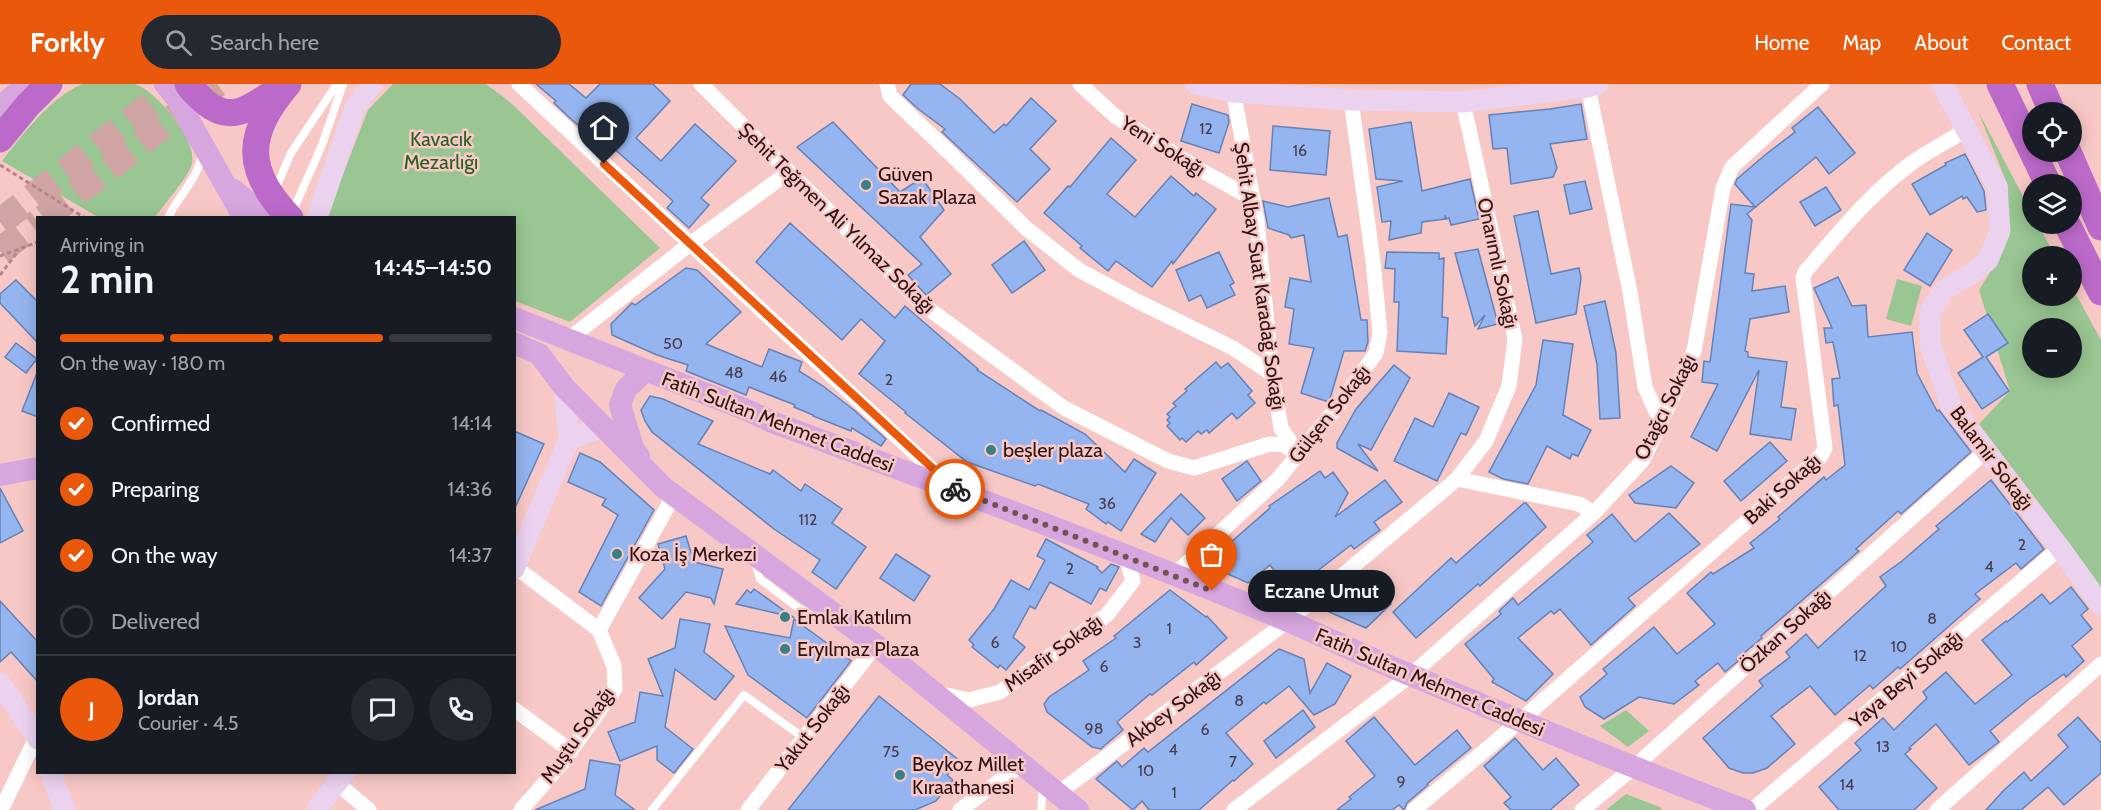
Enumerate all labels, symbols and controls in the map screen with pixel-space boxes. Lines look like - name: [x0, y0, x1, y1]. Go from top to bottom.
- search box: [141, 15, 561, 69]
- text: Forkly: [30, 25, 105, 59]
- icon: search: [162, 26, 195, 59]
- text: Search here: [210, 29, 319, 56]
- text: Home: [1754, 30, 1810, 55]
- text: Map: [1843, 30, 1881, 55]
- text: About: [1914, 30, 1968, 55]
- text: Contact: [2001, 30, 2071, 55]
- pin: [578, 102, 629, 164]
- map controls: [2022, 102, 2082, 378]
- button: locate: [2022, 102, 2082, 162]
- street label: Yeni Sokağı: [1115, 110, 1210, 181]
- icon: home: [587, 111, 620, 144]
- street label: Şehit Teğmen Ali Yılmaz Sokağı: [734, 118, 940, 318]
- house number: 12: [1199, 119, 1213, 138]
- park label: Kavacık Mezarlığı: [404, 127, 478, 174]
- street label: Şehit Albay Suat Karadağ Sokağı: [1229, 141, 1291, 411]
- house number: 16: [1293, 141, 1307, 160]
- place label: Güven Sazak Plaza: [878, 162, 977, 209]
- button: layers: [2022, 174, 2082, 234]
- marker: Güven Sazak Plaza: [859, 178, 873, 192]
- street label: Onarımlı Sokağı: [1472, 195, 1524, 331]
- text: Arriving in: [60, 233, 144, 257]
- button: +: [2022, 246, 2082, 306]
- text: 14:45–14:50: [374, 254, 492, 281]
- text: 2 min: [60, 255, 154, 303]
- button: −: [2022, 318, 2082, 378]
- house number: 50: [663, 334, 683, 353]
- street label: Otağcı Sokağı: [1629, 350, 1701, 464]
- text: On the way · 180 m: [60, 351, 225, 375]
- street label: Gülşen Sokağı: [1283, 360, 1375, 468]
- house number: 48: [725, 363, 743, 382]
- street label: Fatih Sultan Mehmet Caddesi: [659, 367, 897, 477]
- house number: 46: [769, 367, 787, 386]
- house number: 2: [885, 370, 893, 389]
- street label: Balamir Sokağı: [1945, 401, 2039, 515]
- icon: check: [60, 407, 93, 440]
- text: Confirmed: [111, 410, 210, 437]
- text: 14:14: [452, 411, 492, 435]
- place label: beşler plaza: [1003, 438, 1103, 462]
- marker: beşler plaza: [984, 443, 998, 457]
- street label: Baki Sokağı: [1739, 448, 1825, 530]
- courier: [925, 459, 985, 519]
- icon: check: [60, 473, 93, 506]
- icon: bike: [939, 473, 972, 506]
- text: Preparing: [111, 476, 199, 503]
- text: 14:36: [448, 477, 492, 501]
- house number: 36: [1098, 494, 1116, 513]
- house number: 112: [799, 510, 817, 529]
- pin: [1186, 529, 1237, 591]
- house number: 2: [2018, 535, 2026, 554]
- icon: bag: [1195, 538, 1228, 571]
- icon: check: [60, 539, 93, 572]
- text: On the way: [111, 542, 218, 569]
- place label: Koza İş Merkezi: [629, 542, 757, 566]
- text: 14:37: [449, 543, 492, 567]
- marker: Koza İş Merkezi: [610, 547, 624, 561]
- house number: 4: [1984, 557, 1994, 576]
- house number: 2: [1066, 559, 1074, 578]
- callout: Eczane Umut: [1248, 570, 1395, 612]
- text: Eczane Umut: [1264, 579, 1379, 603]
- street label: Özkan Sokağı: [1735, 584, 1835, 678]
- place label: Emlak Katılım: [797, 605, 911, 629]
- text: Delivered: [111, 608, 200, 635]
- street label: Misafir Sokağı: [999, 609, 1107, 697]
- house number: 8: [1927, 609, 1937, 628]
- marker: Emlak Katılım: [778, 610, 792, 624]
- house number: 1: [1166, 619, 1172, 638]
- street label: Fatih Sultan Mehmet Caddesi: [1312, 623, 1548, 741]
- street label: Yaya Beyi Sokağı: [1844, 625, 1967, 734]
- house number: 6: [990, 633, 1000, 652]
- house number: 3: [1133, 633, 1141, 652]
- place label: Eryılmaz Plaza: [797, 637, 919, 661]
- house number: 10: [1891, 637, 1907, 656]
- marker: Eryılmaz Plaza: [778, 642, 792, 656]
- house number: 12: [1853, 646, 1867, 665]
- house number: 6: [1099, 657, 1109, 676]
- street label: Akbey Sokağı: [1121, 665, 1225, 751]
- button: chat: [351, 678, 414, 741]
- button: phone: [429, 678, 492, 741]
- street label: Yakut Sokağı: [769, 679, 854, 778]
- street label: Muştu Sokağı: [535, 682, 619, 788]
- text: Jordan: [138, 684, 199, 711]
- house number: 8: [1234, 691, 1244, 710]
- text: J: [88, 696, 95, 723]
- text: Courier · 4.5: [138, 711, 239, 735]
- house number: 98: [1085, 719, 1103, 738]
- house number: 6: [1200, 720, 1210, 739]
- house number: 13: [1876, 737, 1890, 756]
- house number: 4: [1168, 740, 1178, 759]
- house number: 75: [883, 742, 899, 761]
- place label: Beykoz Millet Kıraathanesi: [912, 752, 1024, 799]
- house number: 7: [1229, 752, 1237, 771]
- house number: 10: [1138, 761, 1154, 780]
- marker: Beykoz Millet Kıraathanesi: [893, 768, 907, 782]
- house number: 9: [1396, 772, 1406, 791]
- house number: 14: [1840, 775, 1854, 794]
- house number: 1: [1171, 783, 1177, 802]

